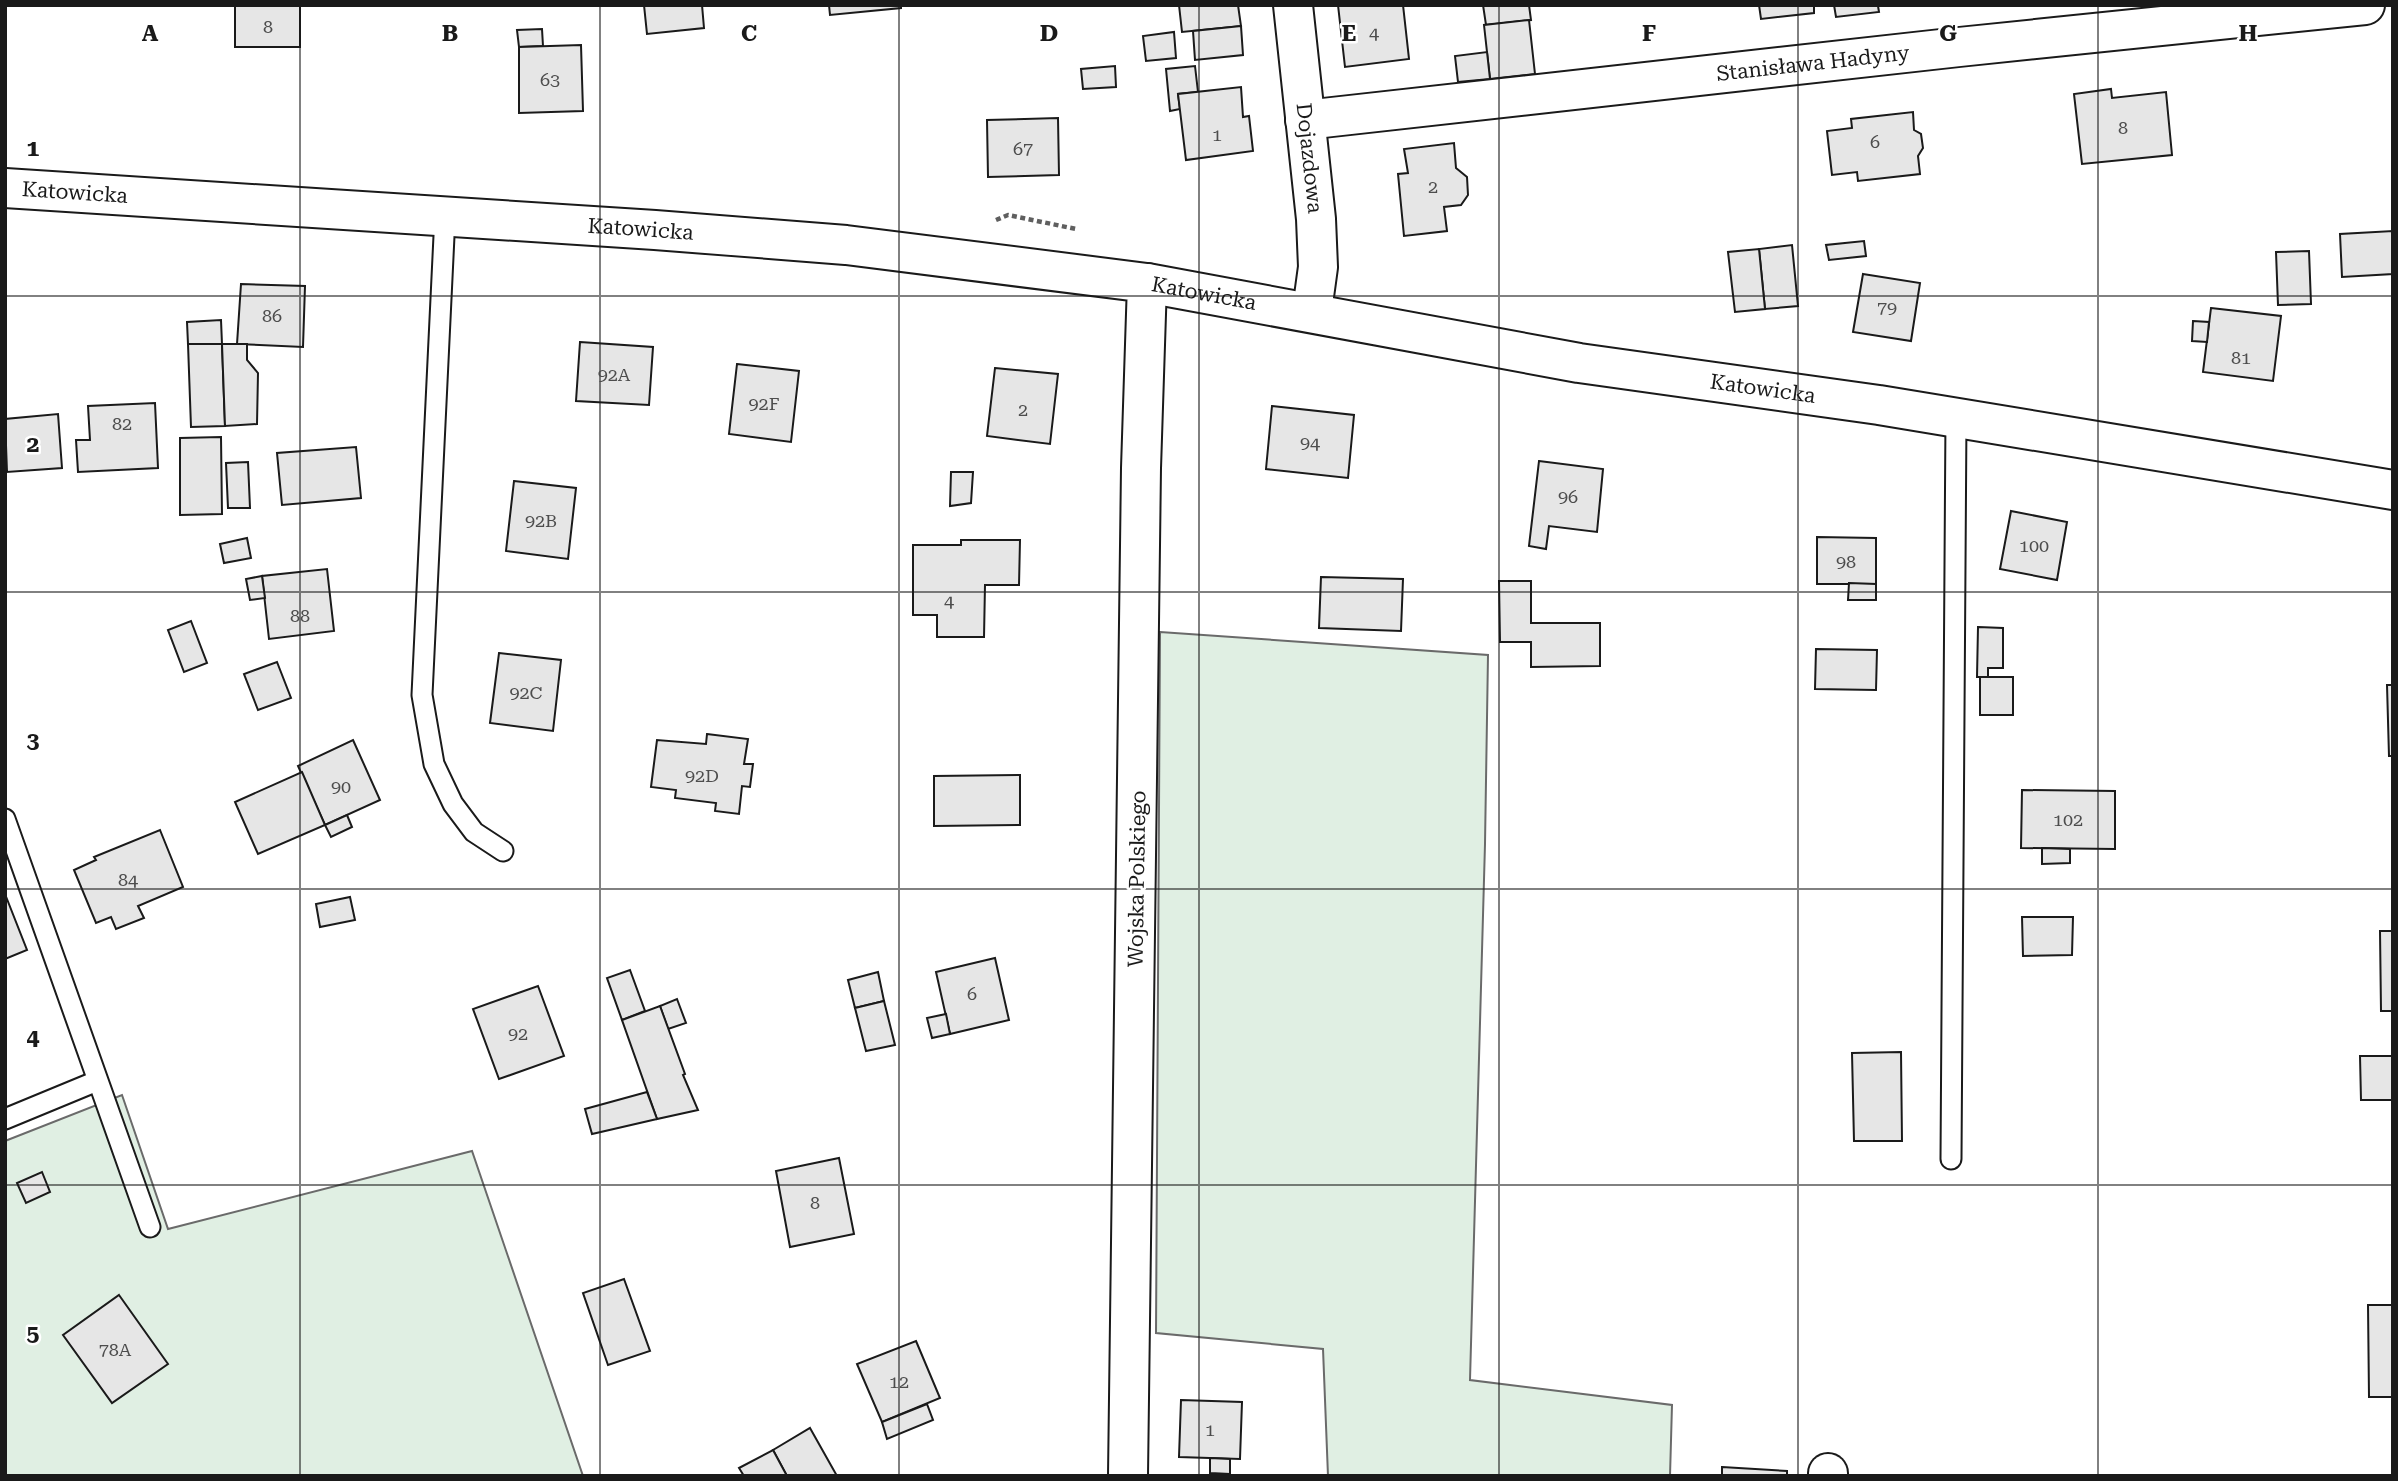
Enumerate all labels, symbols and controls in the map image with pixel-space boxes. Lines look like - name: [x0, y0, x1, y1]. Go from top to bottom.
- house number: 8: [263, 16, 273, 37]
- text: A: [142, 20, 159, 47]
- text: B: [442, 20, 458, 47]
- text: C: [741, 20, 757, 47]
- text: D: [1040, 20, 1058, 47]
- text: E: [1342, 20, 1356, 47]
- text: F: [1642, 20, 1656, 47]
- text: G: [1939, 20, 1957, 47]
- text: H: [2239, 20, 2258, 47]
- house number: 4: [1369, 22, 1379, 43]
- street label: Stanisława Hadyny: [1715, 41, 1911, 86]
- house number: 63: [540, 69, 560, 90]
- street label: Dojazdowa: [1292, 102, 1327, 215]
- house number: 8: [2118, 117, 2128, 138]
- house number: 1: [1212, 124, 1222, 145]
- house number: 6: [1870, 131, 1880, 152]
- text: 1: [27, 135, 40, 162]
- house number: 67: [1013, 138, 1033, 159]
- house number: 2: [1428, 176, 1438, 197]
- street label: Katowicka: [21, 177, 129, 208]
- street label: Katowicka: [587, 214, 695, 245]
- street label: Katowicka: [1150, 272, 1259, 315]
- house number: 79: [1877, 297, 1897, 318]
- house number: 86: [262, 305, 282, 326]
- house number: 81: [2231, 347, 2251, 368]
- house number: 92A: [598, 364, 631, 385]
- street label: Katowicka: [1709, 370, 1818, 408]
- house number: 92F: [749, 393, 780, 414]
- house number: 2: [1018, 399, 1028, 420]
- house number: 82: [112, 413, 132, 434]
- text: 2: [27, 431, 39, 458]
- house number: 94: [1300, 432, 1320, 453]
- house number: 96: [1558, 486, 1578, 507]
- house number: 92B: [525, 510, 557, 531]
- house number: 100: [2019, 535, 2049, 556]
- house number: 98: [1836, 551, 1856, 572]
- house number: 4: [944, 590, 954, 611]
- house number: 88: [290, 605, 310, 626]
- house number: 92C: [509, 682, 543, 703]
- text: 3: [27, 727, 40, 754]
- house number: 92D: [685, 765, 719, 786]
- house number: 90: [331, 776, 351, 797]
- street label: Wojska Polskiego: [1123, 790, 1151, 968]
- house number: 102: [2053, 809, 2083, 830]
- house number: 84: [118, 869, 138, 890]
- house number: 6: [967, 983, 977, 1004]
- house number: 92: [508, 1023, 528, 1044]
- text: 4: [27, 1024, 40, 1051]
- house number: 8: [810, 1192, 820, 1213]
- text: 5: [27, 1320, 40, 1347]
- house number: 78A: [99, 1339, 132, 1360]
- house number: 12: [889, 1371, 909, 1392]
- house number: 1: [1205, 1419, 1215, 1440]

